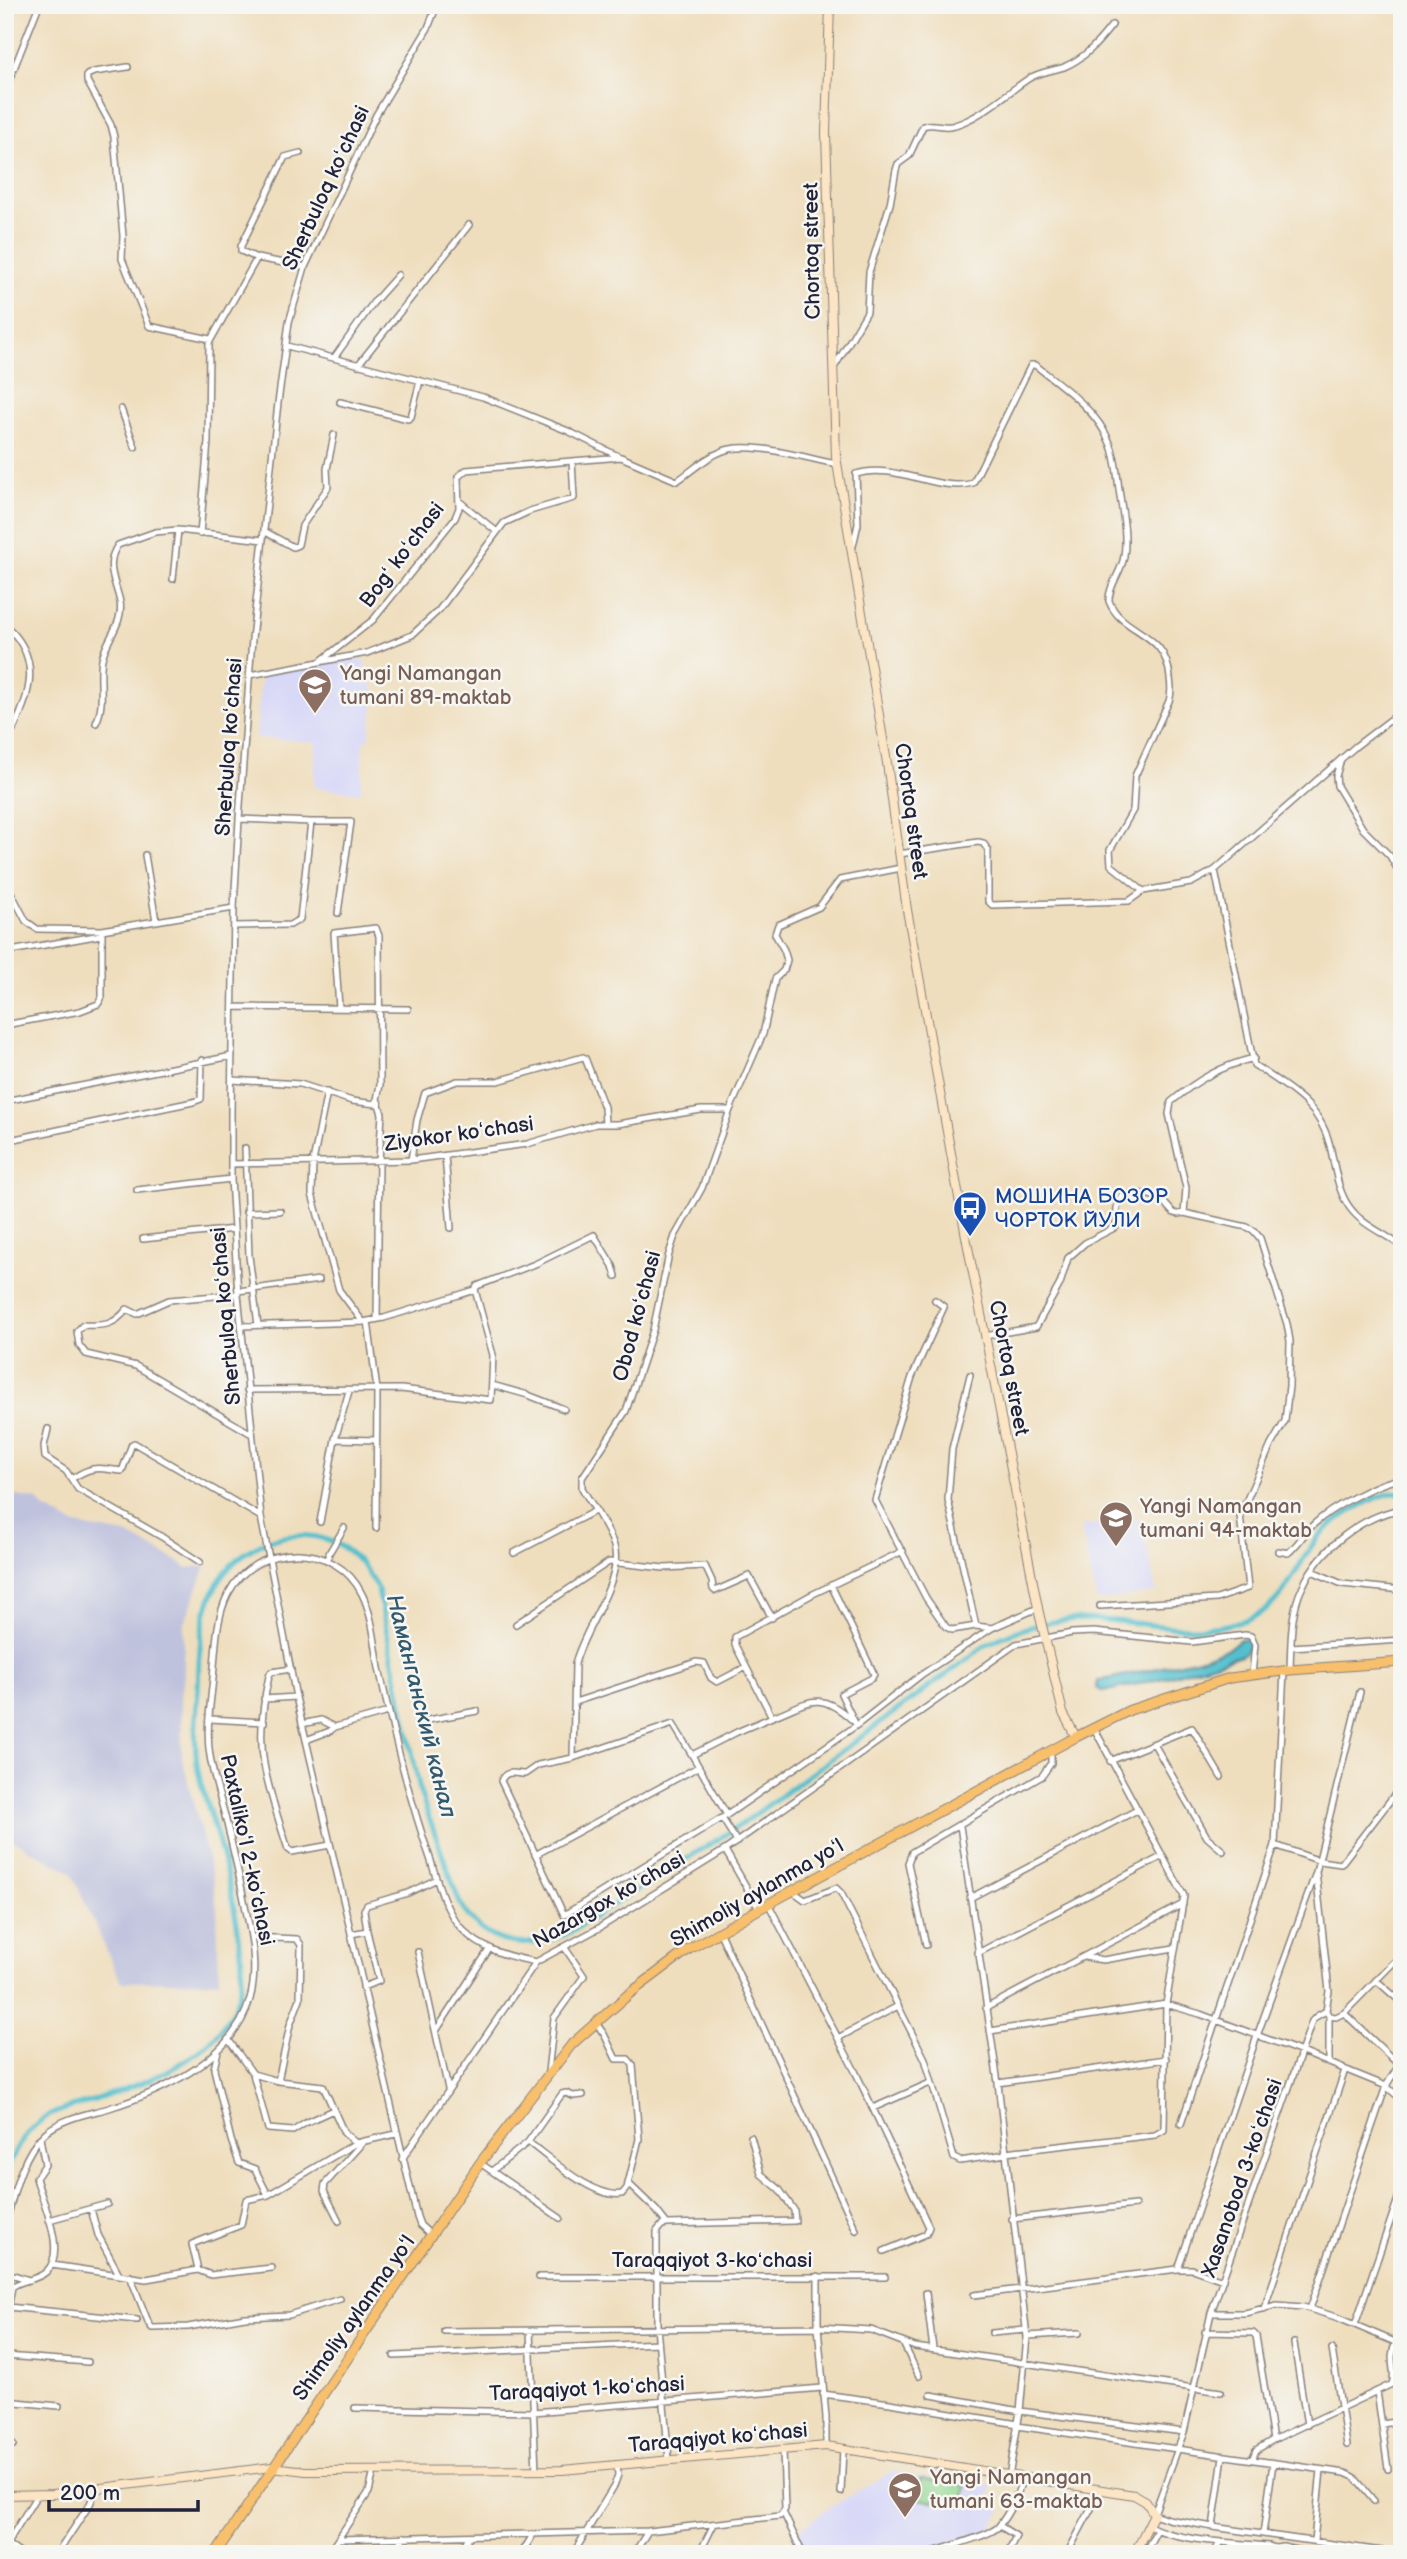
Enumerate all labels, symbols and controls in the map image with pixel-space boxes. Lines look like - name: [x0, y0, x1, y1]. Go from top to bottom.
- street label: Sherbuloq koʻchasi: [277, 102, 375, 274]
- street label: Chortoq street: [798, 182, 826, 320]
- street label: Bogʻ koʻchasi: [354, 497, 450, 613]
- street label: Sherbuloq koʻchasi: [210, 657, 248, 837]
- place label: Yangi Namangan tumani 89-maktab: [339, 661, 512, 710]
- school or university icon: Yangi Namangan tumani 89-maktab: [296, 666, 334, 715]
- street label: Chortoq street: [889, 741, 933, 881]
- street label: Ziyokor koʻchasi: [382, 1111, 535, 1157]
- place label: МОШИНА БОЗОР ЧОРТОК ЙУЛИ: [995, 1184, 1168, 1233]
- bus stop icon: МОШИНА БОЗОР ЧОРТОК ЙУЛИ: [951, 1189, 989, 1238]
- street label: Sherbuloq koʻchasi: [206, 1226, 246, 1406]
- street label: Obod koʻchasi: [608, 1248, 666, 1384]
- street label: Chortoq street: [984, 1298, 1034, 1438]
- place label: Yangi Namangan tumani 94-maktab: [1139, 1494, 1312, 1543]
- school or university icon: Yangi Namangan tumani 94-maktab: [1097, 1499, 1135, 1548]
- water label: Наманганский канал: [380, 1591, 462, 1821]
- street label: Paxtalikoʻl 2-koʻchasi: [215, 1752, 279, 1948]
- street label: Shimoliy aylanma yoʻl: [666, 1833, 848, 1953]
- street label: Nazargox koʻchasi: [528, 1846, 690, 1954]
- street label: Xasanobod 3-koʻchasi: [1196, 2076, 1288, 2281]
- street label: Shimoliy aylanma yoʻl: [288, 2231, 420, 2405]
- street label: Taraqqiyot 3-koʻchasi: [612, 2248, 812, 2273]
- street label: Taraqqiyot 1-koʻchasi: [489, 2371, 685, 2407]
- street label: Taraqqiyot koʻchasi: [627, 2418, 809, 2458]
- place label: Yangi Namangan tumani 63-maktab: [929, 2465, 1103, 2514]
- scale bar: [49, 2468, 198, 2512]
- school or university icon: Yangi Namangan tumani 63-maktab: [886, 2470, 924, 2519]
- text: 200 m: [60, 2481, 120, 2506]

